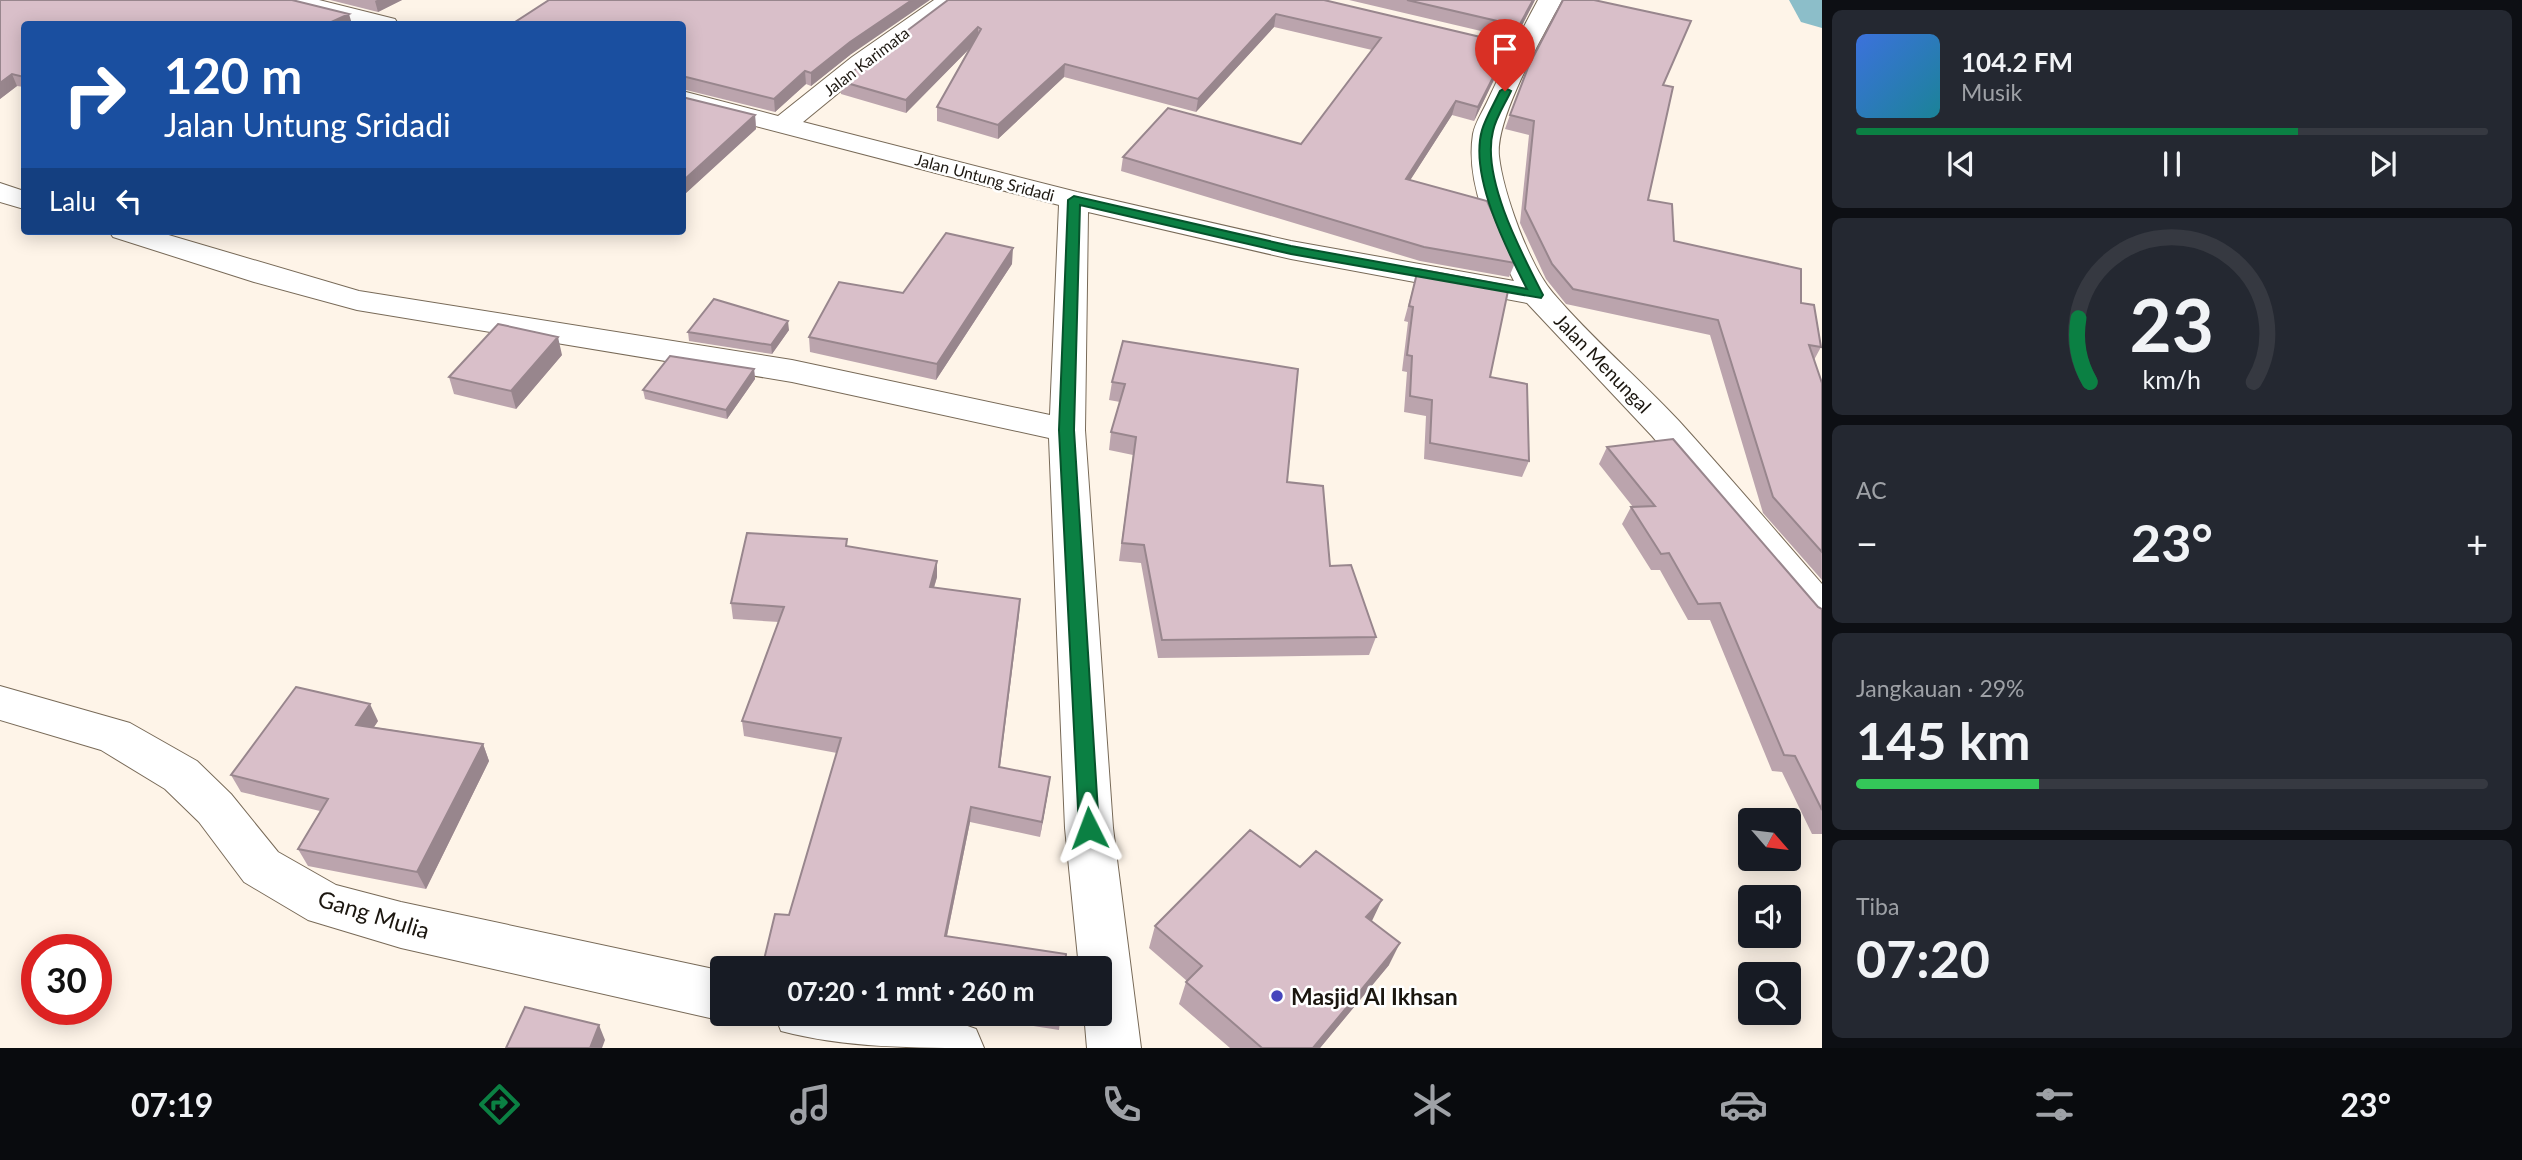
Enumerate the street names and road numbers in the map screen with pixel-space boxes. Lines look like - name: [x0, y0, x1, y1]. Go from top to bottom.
- street label: Jalan Karimata: [820, 23, 912, 99]
- street label: Jalan Untung Sridadi: [913, 149, 1057, 205]
- street label: Jalan Menungal: [1550, 308, 1656, 418]
- street label: Gang Mulia: [315, 884, 433, 944]

